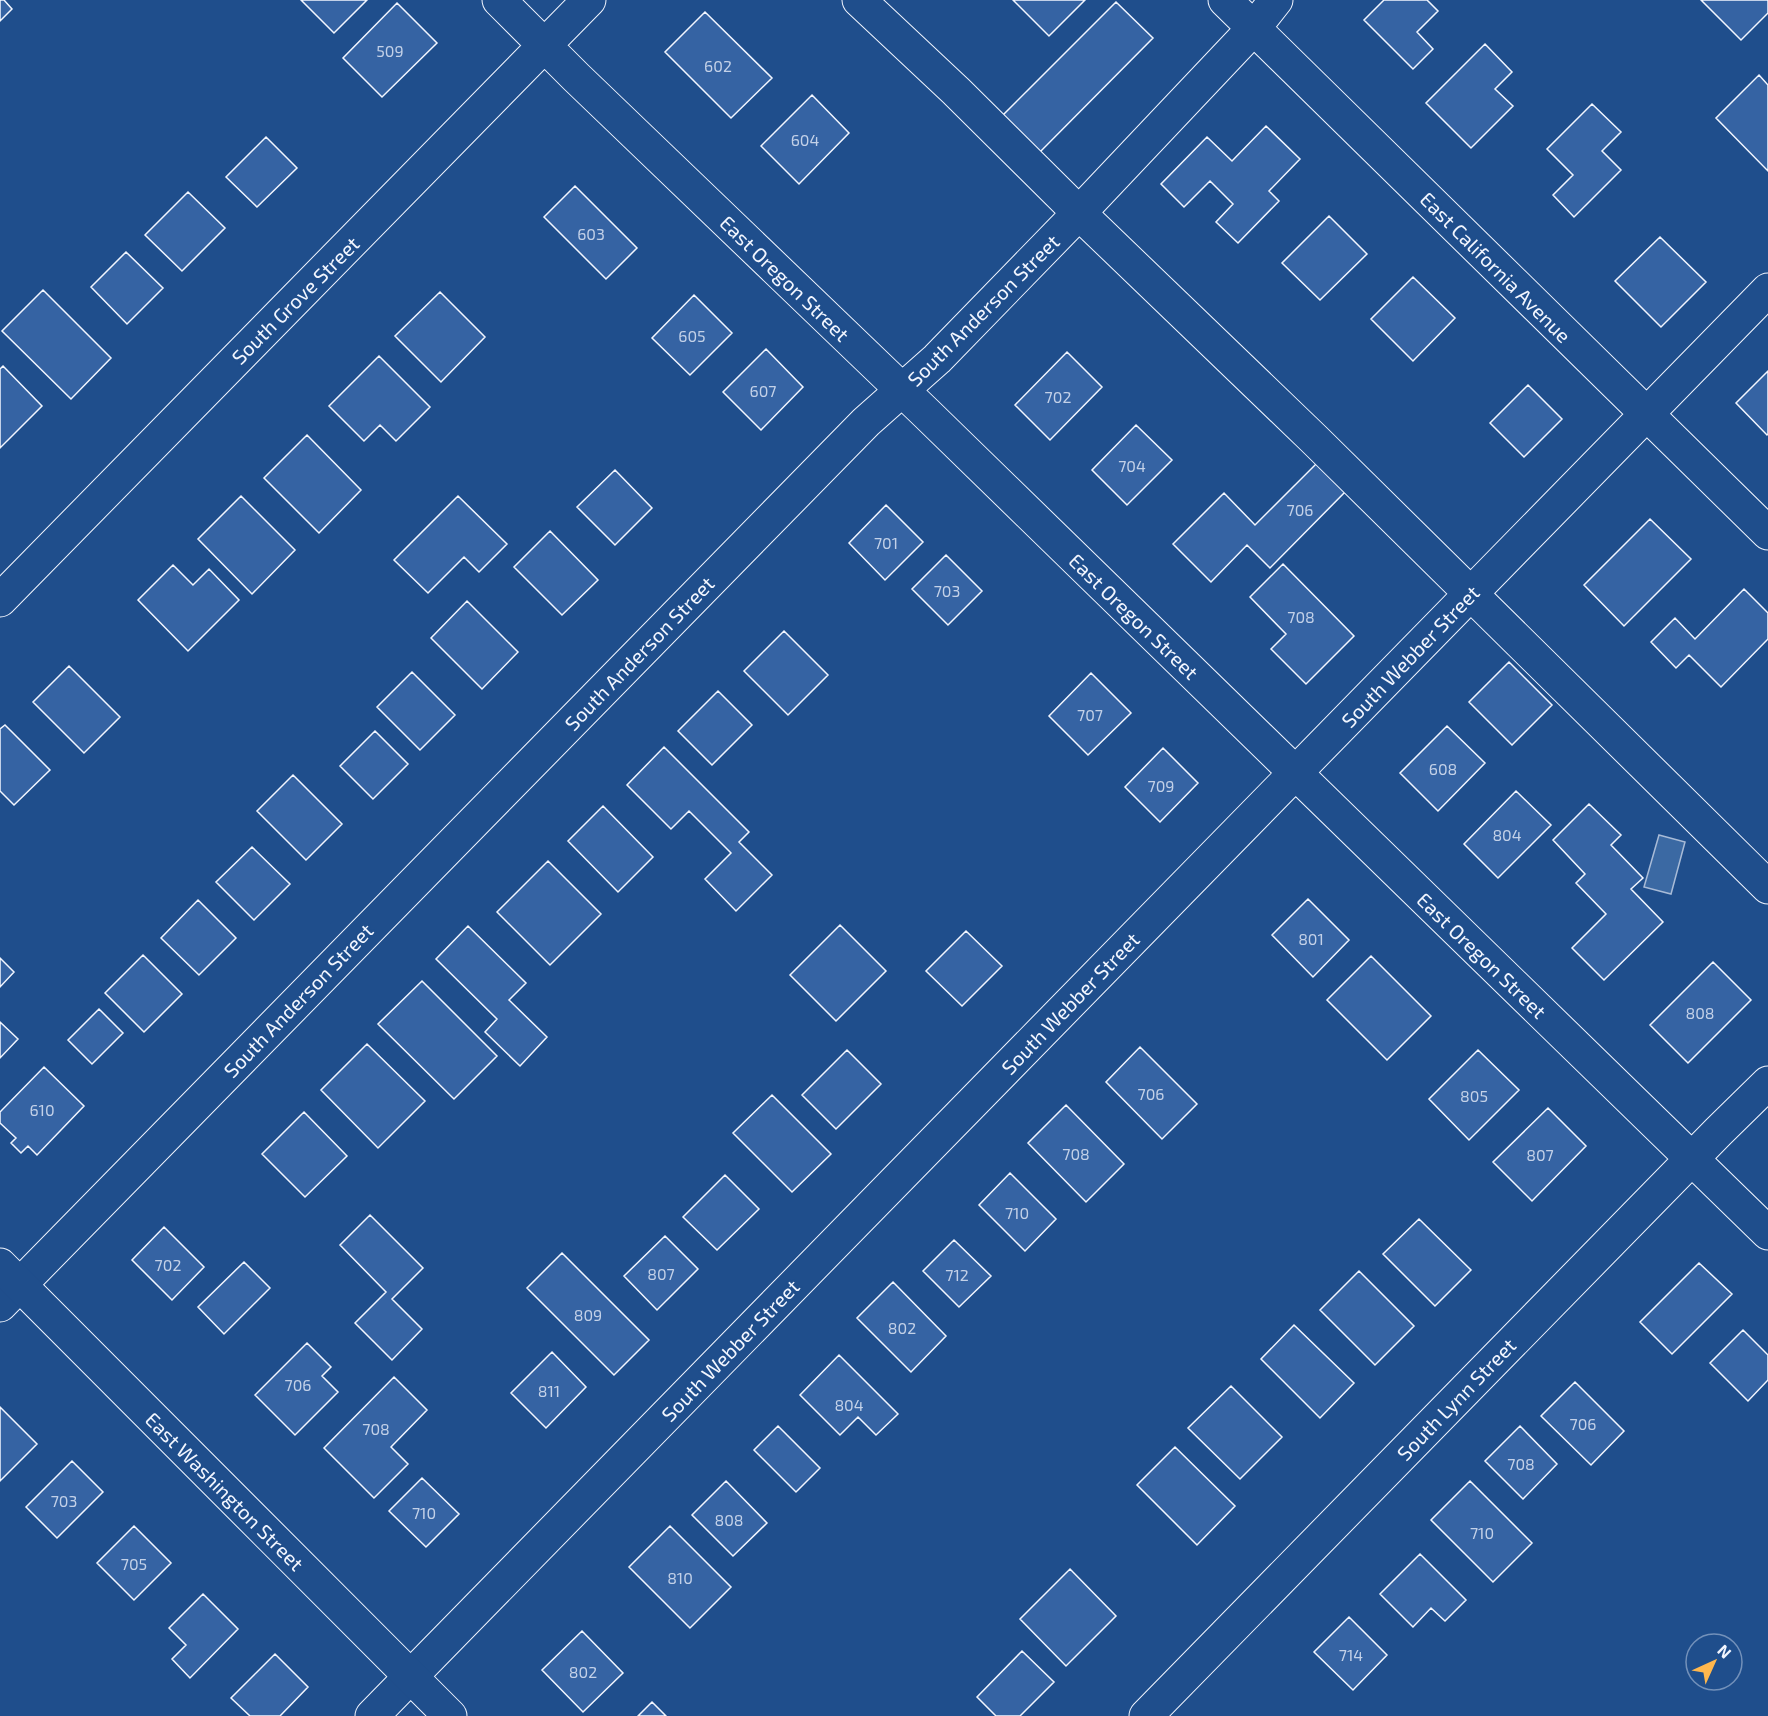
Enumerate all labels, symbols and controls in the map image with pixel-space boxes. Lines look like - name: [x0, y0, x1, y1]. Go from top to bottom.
- house number: 509: [376, 41, 404, 60]
- house number: 602: [704, 56, 732, 75]
- house number: 604: [791, 130, 819, 149]
- street label: East California Avenue: [1416, 187, 1576, 347]
- street label: East Oregon Street: [715, 210, 855, 346]
- house number: 603: [577, 224, 605, 243]
- street label: South Anderson Street: [902, 229, 1064, 391]
- street label: South Grove Street: [226, 231, 364, 369]
- house number: 605: [678, 326, 706, 345]
- house number: 607: [750, 381, 777, 400]
- house number: 702: [1045, 387, 1071, 406]
- house number: 704: [1118, 456, 1146, 475]
- house number: 706: [1287, 500, 1314, 519]
- house number: 701: [874, 533, 898, 552]
- street label: East Oregon Street: [1064, 548, 1204, 684]
- street label: South Anderson Street: [559, 571, 719, 735]
- street label: South Webber Street: [1336, 580, 1484, 732]
- house number: 703: [934, 581, 960, 600]
- house number: 708: [1287, 607, 1315, 626]
- house number: 707: [1077, 705, 1103, 724]
- house number: 608: [1429, 759, 1457, 778]
- house number: 709: [1148, 776, 1175, 795]
- house number: 804: [1492, 825, 1522, 844]
- street label: East Oregon Street: [1412, 887, 1552, 1023]
- street label: South Anderson Street: [218, 918, 378, 1082]
- street label: South Webber Street: [996, 927, 1144, 1079]
- house number: 801: [1298, 929, 1324, 948]
- house number: 808: [1685, 1003, 1715, 1022]
- house number: 706: [1138, 1084, 1165, 1103]
- house number: 805: [1460, 1086, 1488, 1105]
- house number: 610: [29, 1100, 55, 1119]
- house number: 708: [1062, 1144, 1090, 1163]
- house number: 807: [1526, 1145, 1554, 1164]
- house number: 710: [1005, 1203, 1029, 1222]
- house number: 702: [155, 1255, 181, 1274]
- house number: 807: [647, 1264, 675, 1283]
- house number: 712: [945, 1265, 969, 1284]
- street label: South Webber Street: [656, 1274, 804, 1426]
- house number: 809: [574, 1305, 602, 1324]
- house number: 802: [888, 1318, 916, 1337]
- street label: South Lynn Street: [1392, 1333, 1521, 1465]
- house number: 706: [285, 1375, 312, 1394]
- house number: 811: [538, 1381, 560, 1400]
- house number: 804: [834, 1395, 864, 1414]
- street label: East Washington Street: [141, 1407, 309, 1575]
- house number: 706: [1570, 1414, 1597, 1433]
- house number: 708: [362, 1419, 390, 1438]
- house number: 708: [1507, 1454, 1535, 1473]
- house number: 703: [51, 1491, 77, 1510]
- house number: 710: [412, 1503, 436, 1522]
- house number: 808: [714, 1510, 744, 1529]
- house number: 710: [1470, 1523, 1494, 1542]
- house number: 705: [121, 1554, 147, 1573]
- house number: 810: [667, 1568, 693, 1587]
- north arrow: [1684, 1632, 1744, 1692]
- text: N: [1714, 1640, 1736, 1662]
- house number: 714: [1339, 1645, 1363, 1664]
- house number: 802: [569, 1662, 597, 1681]

